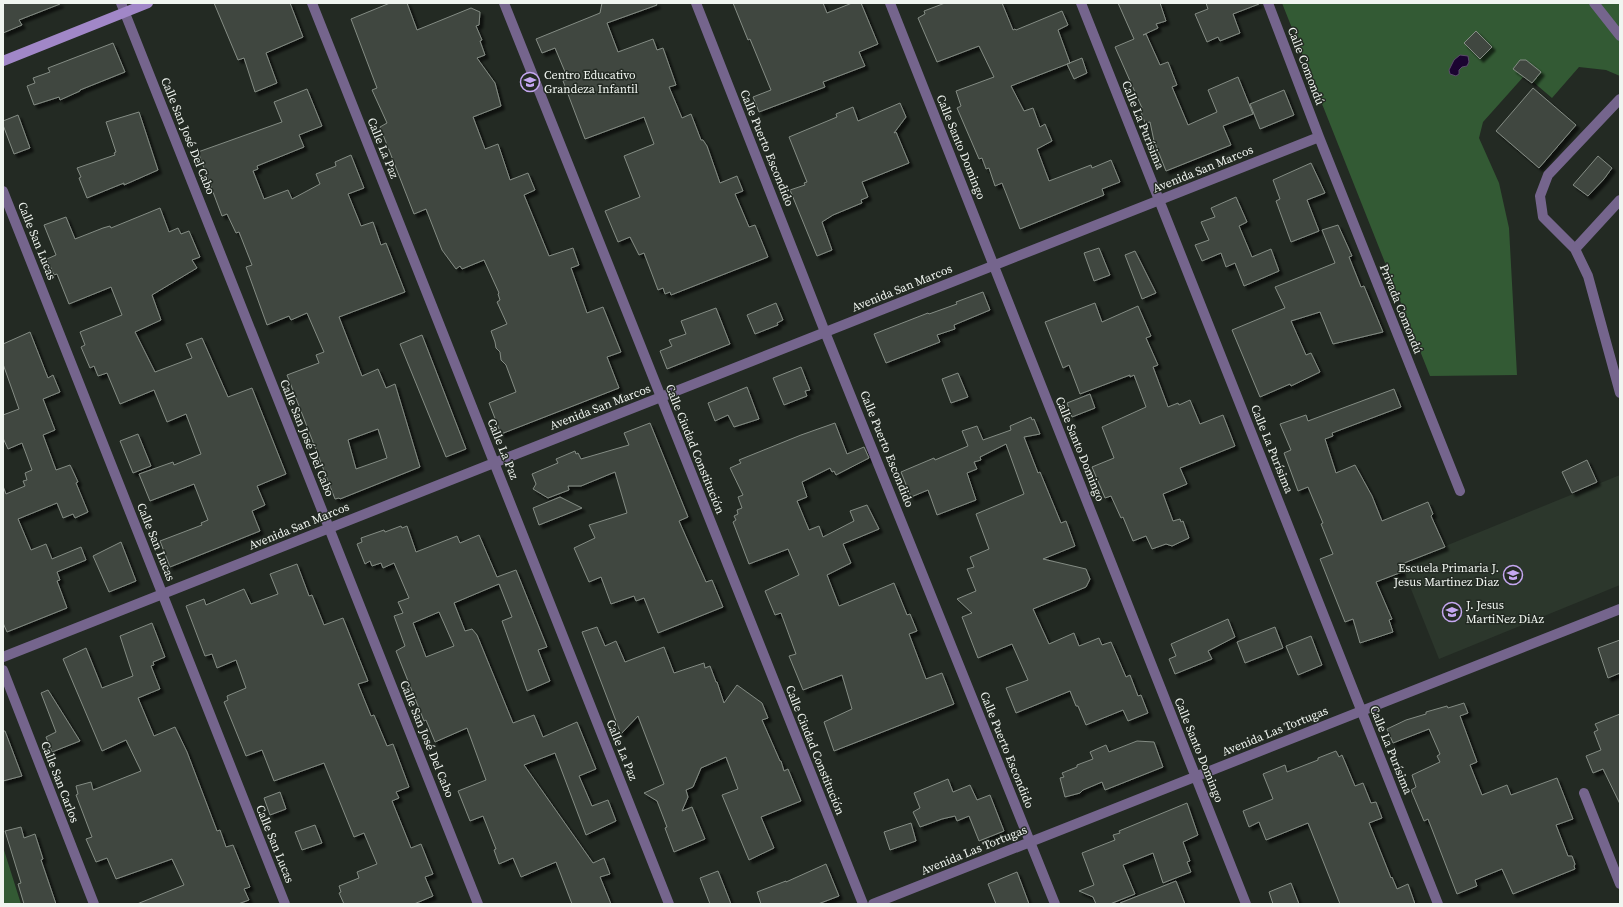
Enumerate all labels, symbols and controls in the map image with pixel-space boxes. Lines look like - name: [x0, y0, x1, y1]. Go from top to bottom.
- street label: Calle Comondú: [1284, 25, 1328, 107]
- place label: Centro Educativo Grandeza Infantil: [544, 67, 638, 97]
- school or university icon: Centro Educativo Grandeza Infantil: [519, 71, 541, 93]
- street label: Calle San José Del Cabo: [157, 75, 219, 197]
- street label: Calle La Purísima: [1118, 78, 1168, 173]
- street label: Calle Puerto Escondido: [736, 87, 798, 209]
- street label: Calle Santo Domingo: [933, 92, 990, 202]
- street label: Calle La Paz: [364, 115, 403, 181]
- street label: Avenida San Marcos: [1150, 142, 1256, 196]
- street label: Calle San Lucas: [14, 200, 60, 282]
- street label: Avenida San Marcos: [849, 261, 955, 315]
- street label: Privada Comondú: [1376, 262, 1426, 356]
- street label: Calle San José Del Cabo: [276, 377, 338, 499]
- street label: Avenida San Marcos: [547, 380, 653, 434]
- street label: Calle Ciudad Constitución: [662, 382, 728, 516]
- street label: Calle Puerto Escondido: [856, 388, 918, 510]
- street label: Calle Santo Domingo: [1052, 394, 1109, 504]
- street label: Calle La Purísima: [1247, 402, 1297, 497]
- street label: Calle La Paz: [484, 416, 523, 482]
- street label: Avenida San Marcos: [246, 499, 352, 553]
- street label: Calle San Lucas: [133, 501, 179, 583]
- place label: Escuela Primaria J. Jesus Martinez Diaz: [1393, 560, 1500, 590]
- school or university icon: Escuela Primaria J. Jesus Martinez Diaz: [1502, 564, 1524, 586]
- place label: J. Jesus MartiNez DiAz: [1465, 597, 1545, 627]
- school or university icon: J. Jesus MartiNez DiAz: [1441, 601, 1463, 623]
- street label: Calle San José Del Cabo: [396, 678, 458, 800]
- street label: Calle Ciudad Constitución: [782, 683, 848, 817]
- street label: Calle Puerto Escondido: [976, 689, 1038, 811]
- street label: Calle Santo Domingo: [1171, 695, 1228, 805]
- street label: Avenida Las Tortugas: [1220, 702, 1330, 760]
- street label: Calle La Purísima: [1366, 703, 1416, 798]
- street label: Calle La Paz: [603, 717, 642, 783]
- street label: Calle San Carlos: [37, 739, 83, 825]
- street label: Calle San Lucas: [252, 803, 298, 885]
- street label: Avenida Las Tortugas: [919, 821, 1029, 879]

